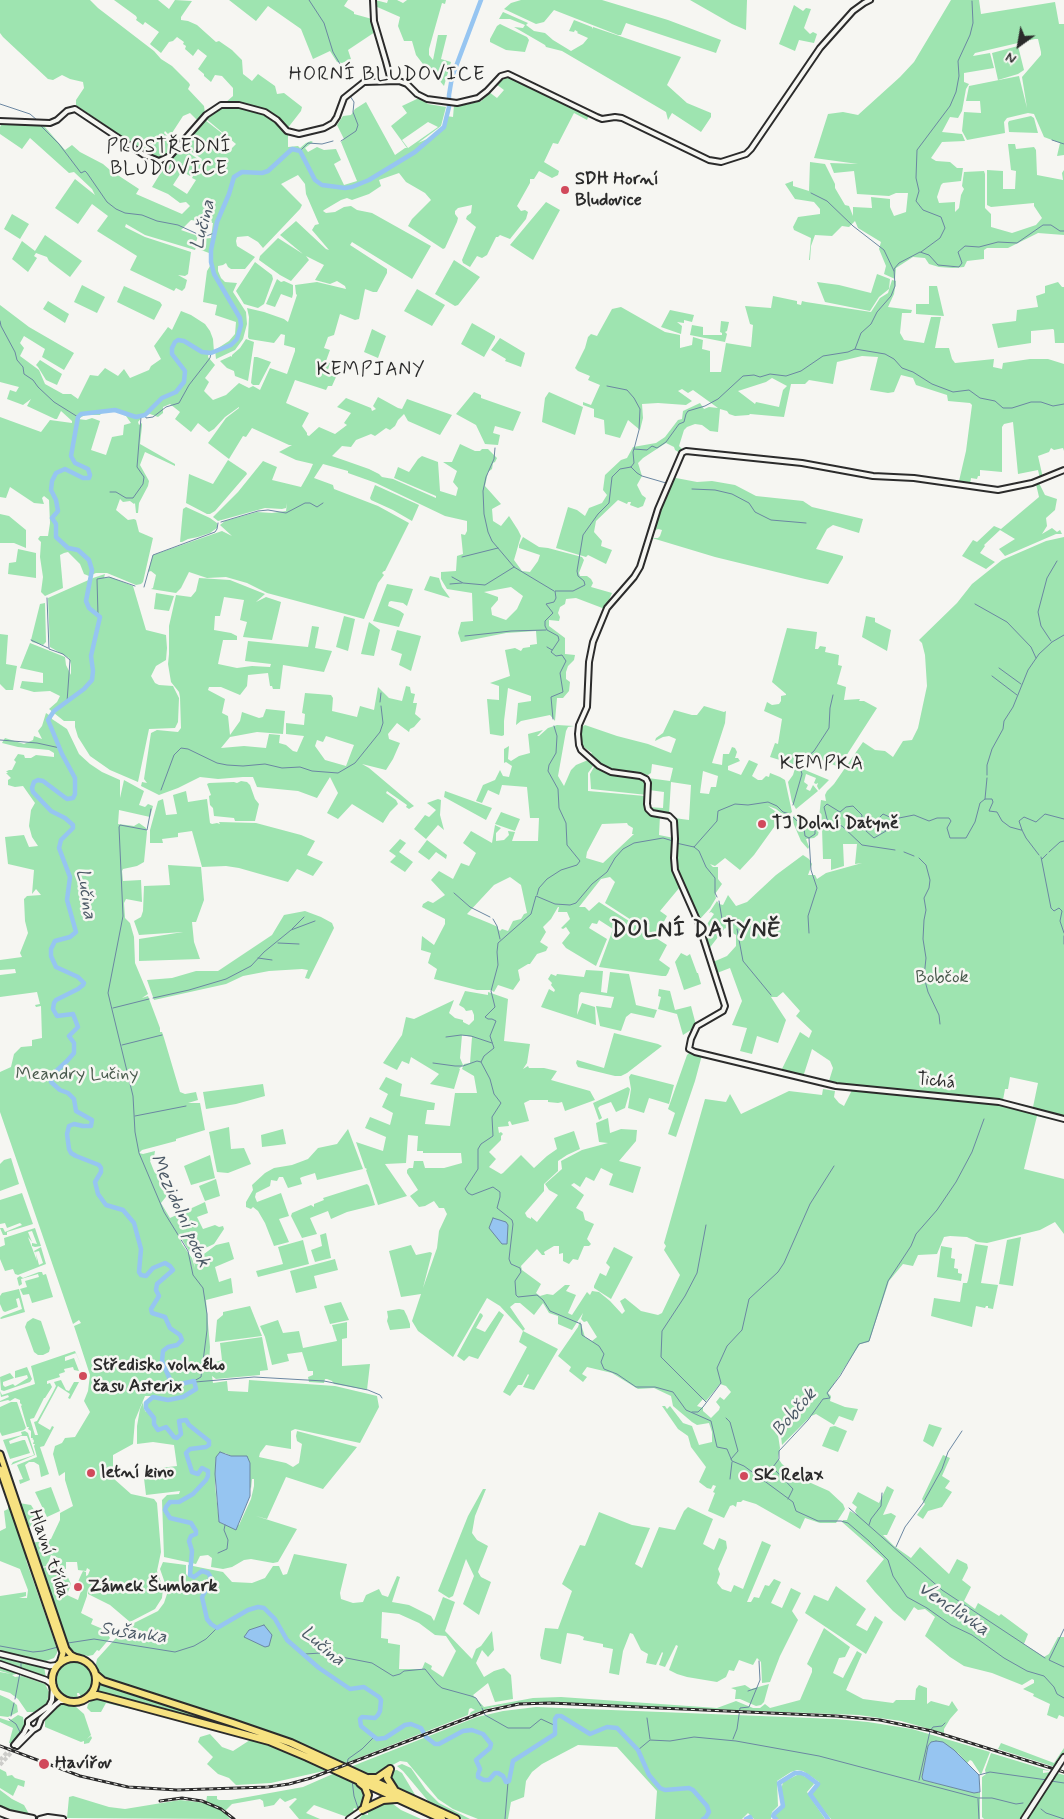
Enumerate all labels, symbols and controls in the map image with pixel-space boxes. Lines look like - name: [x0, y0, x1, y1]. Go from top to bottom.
- north arrow: [994, 20, 1044, 70]
- text: N: [1002, 48, 1020, 68]
- district label: HORNÍ BLUDOVICE: [291, 64, 483, 88]
- district label: PROSTŘEDNÍ BLUDOVICE: [105, 137, 233, 181]
- place label: SDH Horní Bludovice: [575, 169, 659, 212]
- marker: SDH Horní Bludovice: [559, 184, 571, 196]
- water label: Lučina: [187, 198, 221, 252]
- district label: KEMPJANY: [316, 360, 426, 382]
- district label: KEMPKA: [778, 754, 866, 776]
- place label: TJ Dolní Datyně: [772, 813, 899, 835]
- marker: TJ Dolní Datyně: [756, 818, 768, 830]
- water label: Lučina: [70, 867, 100, 921]
- district label: DOLNÍ DATYNĚ: [611, 918, 781, 944]
- park label: Bobčok: [915, 967, 969, 989]
- park label: Meandry Lučiny: [16, 1064, 138, 1086]
- street label: Tichá: [916, 1069, 956, 1095]
- water label: Mezidolní potok: [144, 1151, 214, 1271]
- place label: Středisko volného času Asterix: [93, 1355, 225, 1398]
- marker: Středisko volného času Asterix: [77, 1370, 89, 1382]
- water label: Bobčok: [768, 1384, 822, 1442]
- place label: letní kino: [101, 1462, 174, 1484]
- place label: SK Relax: [754, 1465, 823, 1487]
- marker: letní kino: [85, 1467, 97, 1479]
- marker: SK Relax: [738, 1470, 750, 1482]
- street label: Hlavní třída: [23, 1507, 73, 1601]
- place label: Zámek Šumbark: [88, 1576, 218, 1598]
- water label: Venclůvka: [913, 1578, 993, 1642]
- marker: Zámek Šumbark: [72, 1581, 84, 1593]
- water label: Sušanka: [98, 1618, 168, 1650]
- water label: Lučina: [295, 1622, 349, 1672]
- place label: Havířov: [55, 1753, 112, 1775]
- marker: Havířov: [37, 1757, 51, 1771]

